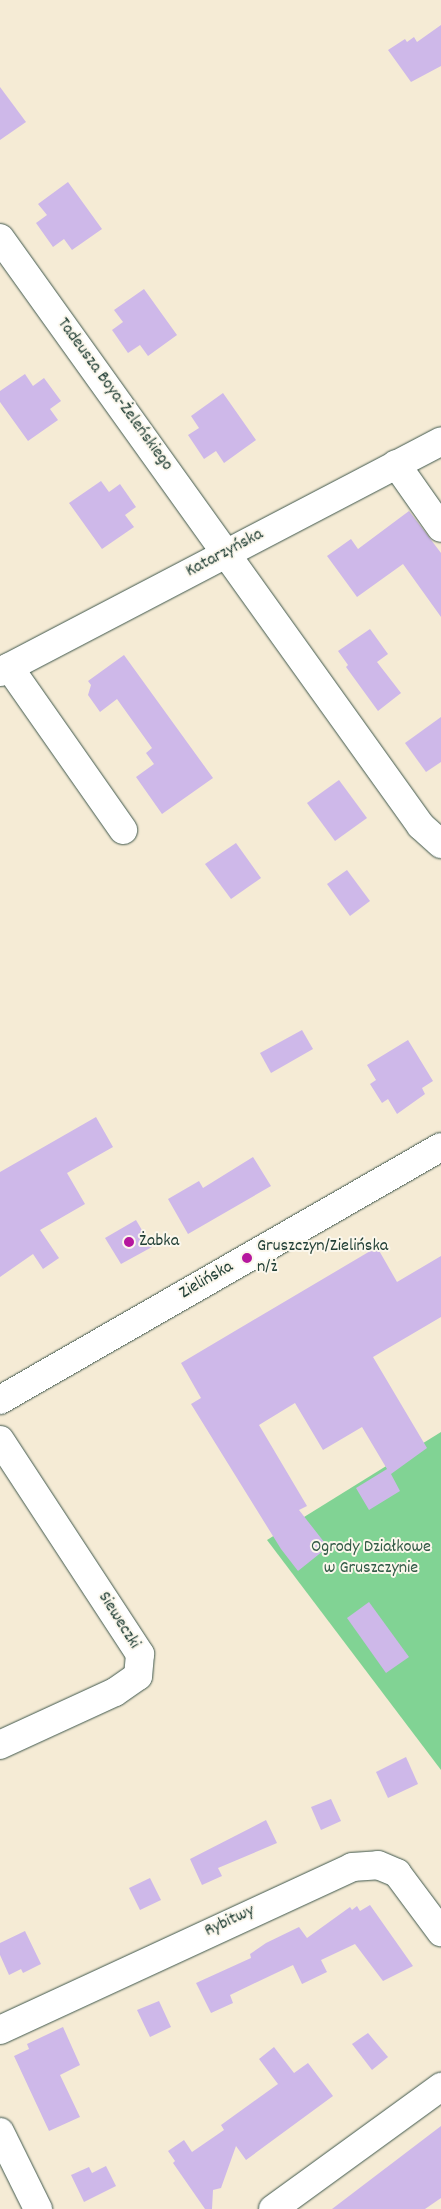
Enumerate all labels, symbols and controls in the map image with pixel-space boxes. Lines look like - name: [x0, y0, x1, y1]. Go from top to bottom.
- street label: Tadeusza Boya-Żeleńskiego: [51, 314, 177, 476]
- street label: Katarzyńska: [183, 525, 267, 583]
- place label: Żabka: [139, 1231, 179, 1253]
- marker: Żabka: [123, 1236, 135, 1248]
- place label: Gruszczyn/Zielińska n/ż: [257, 1237, 388, 1280]
- marker: Gruszczyn/Zielińska n/ż: [241, 1252, 253, 1264]
- street label: Zielińska: [176, 1257, 238, 1305]
- park label: Ogrody Działkowe w Gruszczynie: [311, 1538, 431, 1580]
- street label: Sieweczki: [92, 1588, 144, 1654]
- street label: Rybitwy: [202, 1901, 258, 1943]

